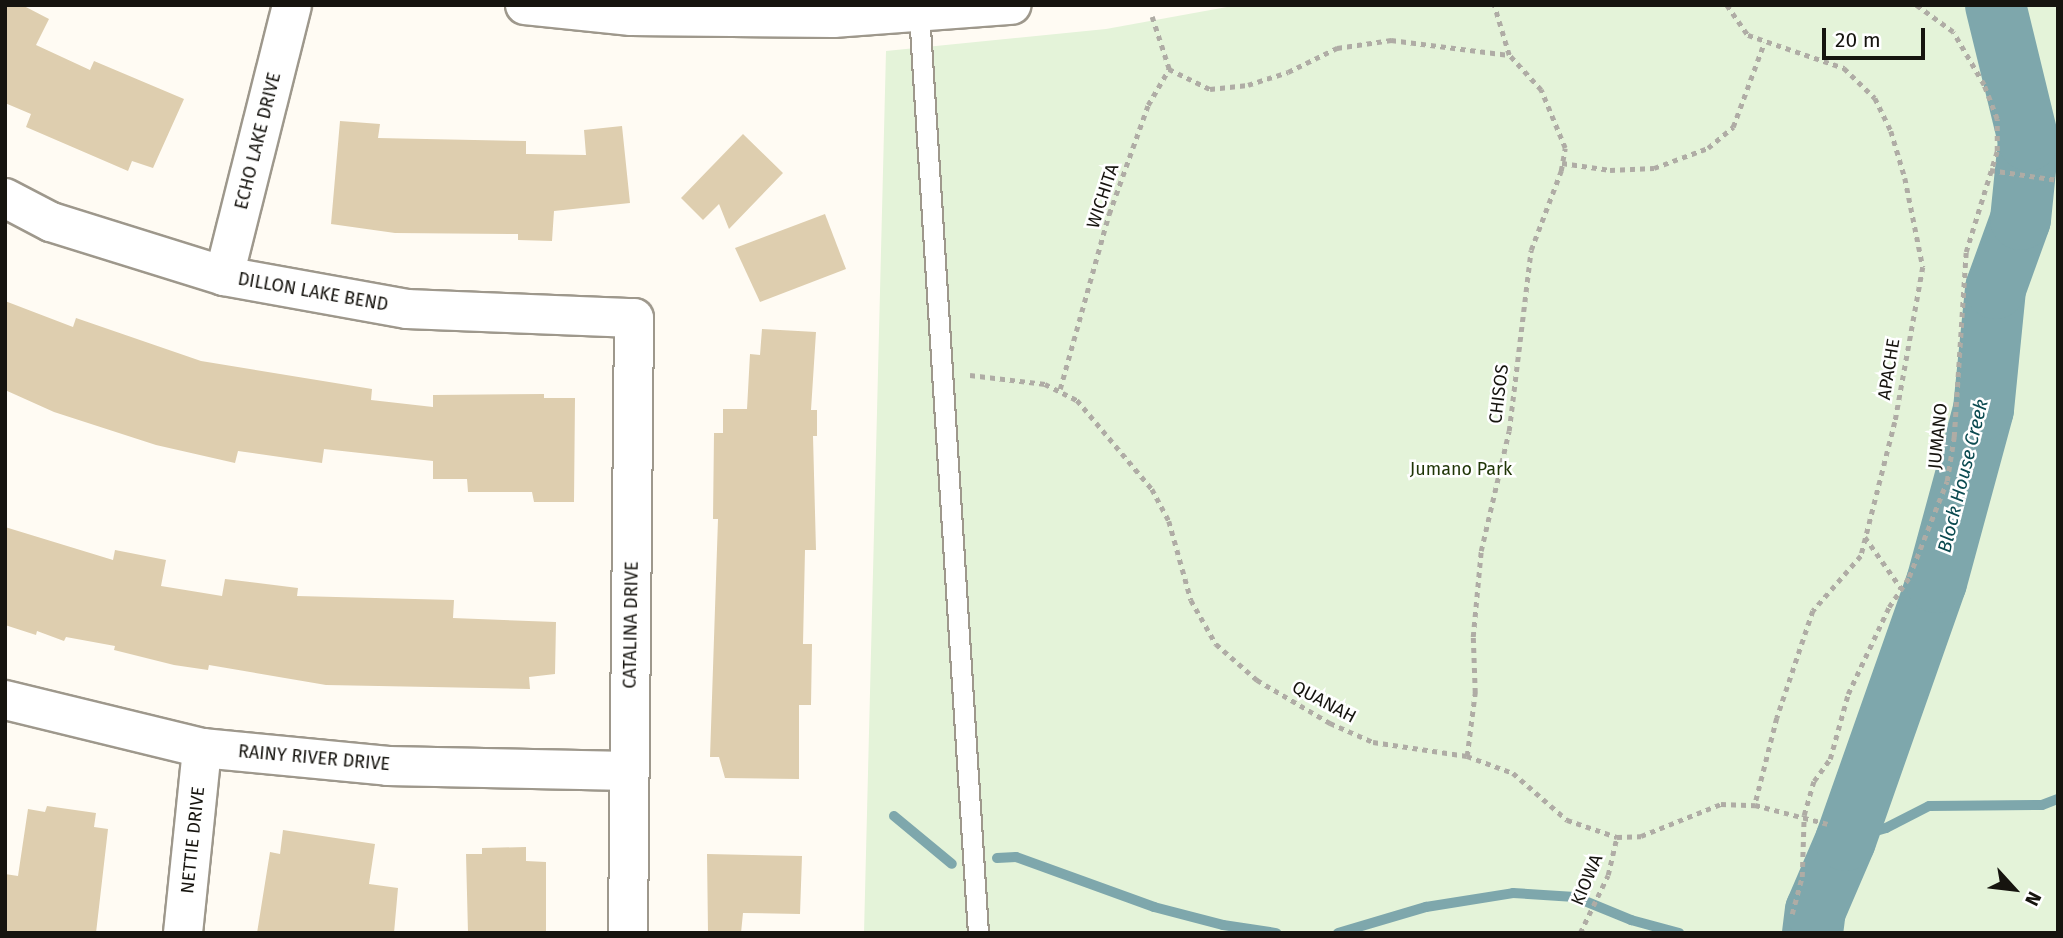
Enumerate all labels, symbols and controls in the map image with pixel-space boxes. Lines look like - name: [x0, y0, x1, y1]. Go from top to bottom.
- scale bar: [1825, 14, 1928, 58]
- text: 20 m: [1835, 27, 1881, 53]
- street label: ECHO LAKE DRIVE: [231, 70, 285, 212]
- street label: WICHITA: [1082, 161, 1124, 231]
- street label: DILLON LAKE BEND: [236, 268, 390, 316]
- street label: APACHE: [1874, 337, 1904, 401]
- street label: CHISOS: [1485, 363, 1513, 425]
- water label: Block House Creek: [1933, 397, 1993, 555]
- street label: JUMANO: [1924, 402, 1952, 470]
- park label: Jumano Park: [1410, 458, 1512, 480]
- street label: CATALINA DRIVE: [619, 561, 643, 689]
- street label: QUANAH: [1288, 676, 1360, 728]
- street label: RAINY RIVER DRIVE: [237, 741, 391, 775]
- street label: NETTIE DRIVE: [177, 785, 209, 895]
- street label: KIOWA: [1567, 851, 1607, 909]
- north arrow: [1979, 854, 2049, 924]
- text: N: [2020, 888, 2046, 910]

